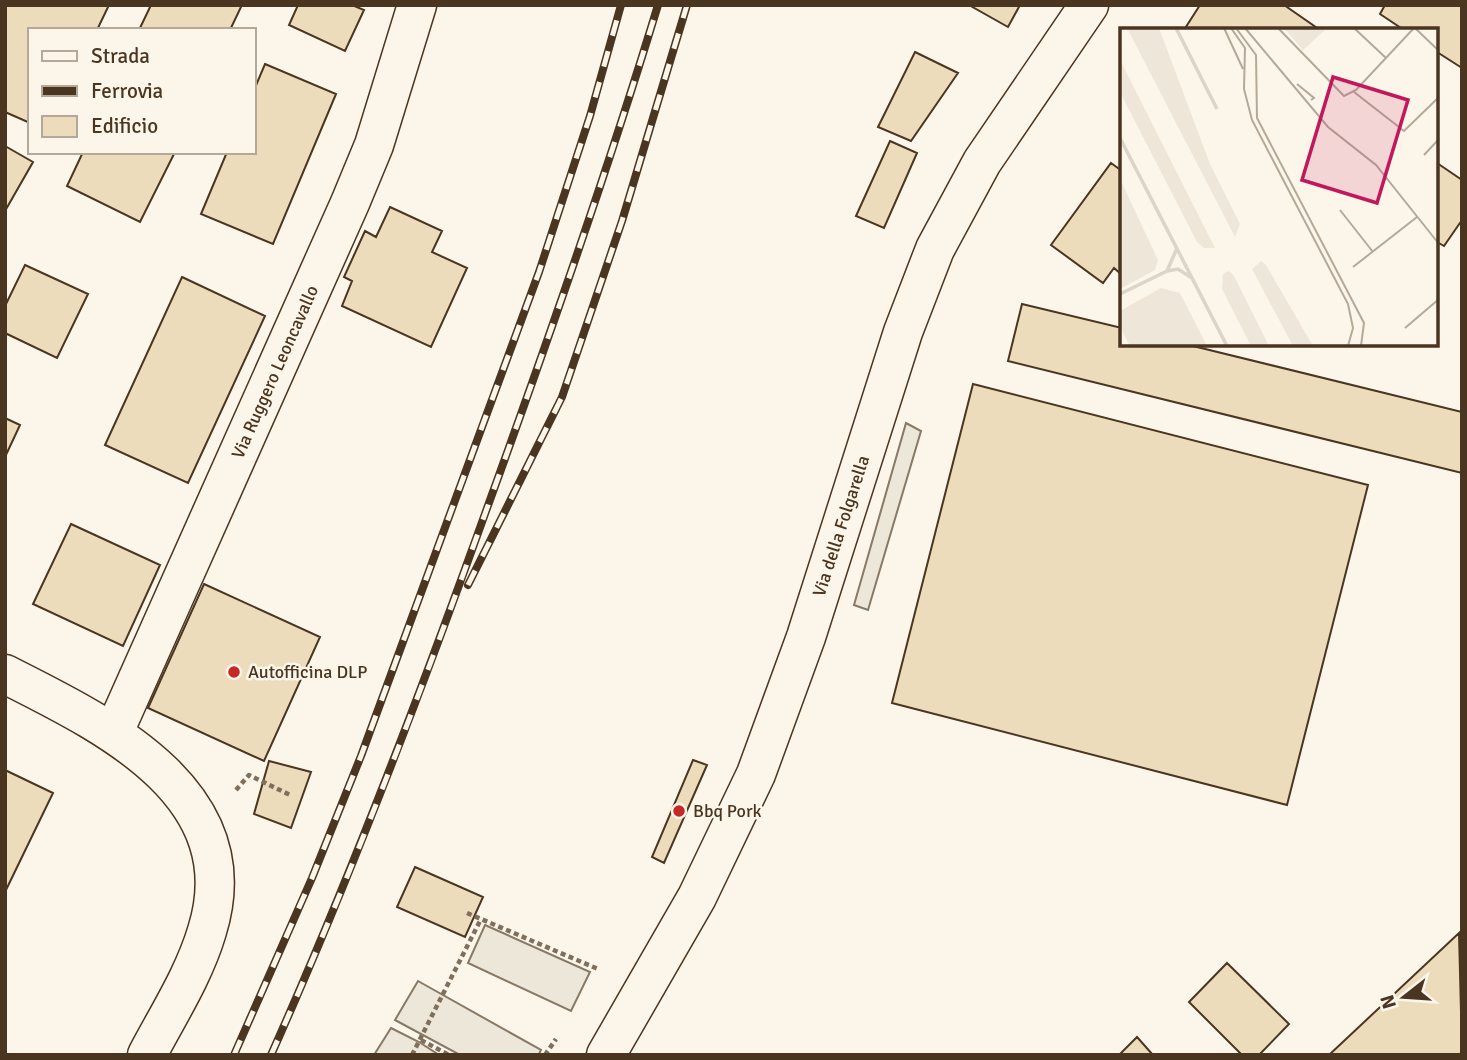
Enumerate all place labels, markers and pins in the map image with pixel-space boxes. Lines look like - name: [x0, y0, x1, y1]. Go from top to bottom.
- place label: Autofficina DLP: [248, 661, 368, 683]
- marker: Autofficina DLP: [226, 664, 242, 680]
- place label: Bbq Pork: [693, 800, 762, 822]
- marker: Bbq Pork: [671, 803, 687, 819]

